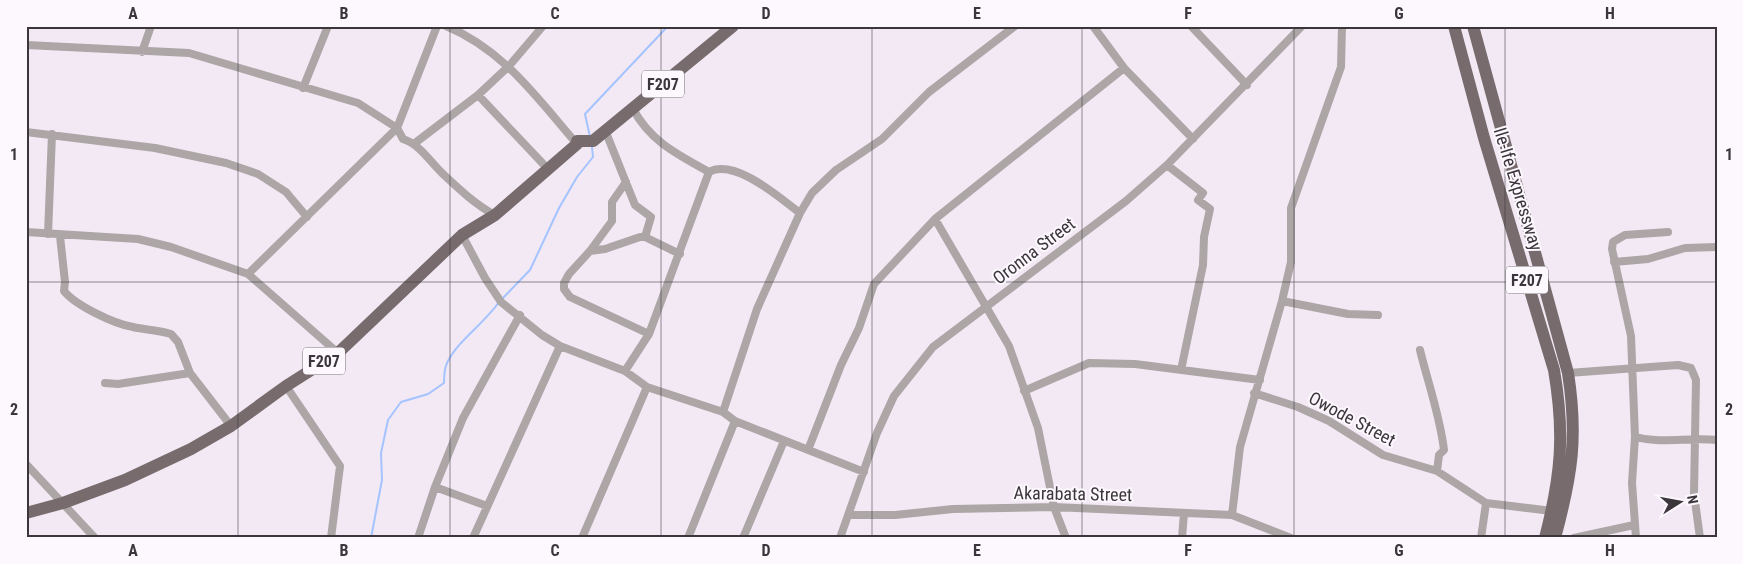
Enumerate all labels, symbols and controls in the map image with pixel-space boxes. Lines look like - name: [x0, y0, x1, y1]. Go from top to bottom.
- text: A: [128, 4, 138, 23]
- text: B: [340, 4, 349, 23]
- text: C: [550, 4, 560, 23]
- text: D: [761, 4, 771, 23]
- text: E: [973, 4, 981, 23]
- text: F: [1184, 4, 1192, 23]
- text: G: [1394, 4, 1404, 23]
- text: H: [1605, 4, 1615, 23]
- road number: F207: [642, 70, 684, 98]
- street label: Ile-Ife Expressway: [1490, 125, 1547, 253]
- text: 1: [10, 145, 18, 164]
- text: 1: [1725, 145, 1733, 164]
- street label: Oronna Street: [988, 213, 1079, 288]
- road number: F207: [1506, 266, 1548, 294]
- road number: F207: [303, 348, 345, 374]
- street label: Owode Street: [1305, 387, 1399, 450]
- text: 2: [10, 400, 18, 419]
- text: 2: [1725, 400, 1733, 419]
- north arrow: [1656, 476, 1706, 526]
- street label: Akarabata Street: [1014, 482, 1133, 505]
- text: N: [1684, 494, 1701, 505]
- text: A: [128, 541, 138, 560]
- text: B: [340, 541, 349, 560]
- text: C: [550, 541, 560, 560]
- text: D: [761, 541, 771, 560]
- text: E: [973, 541, 981, 560]
- text: F: [1184, 541, 1192, 560]
- text: G: [1394, 541, 1404, 560]
- text: H: [1605, 541, 1615, 560]

